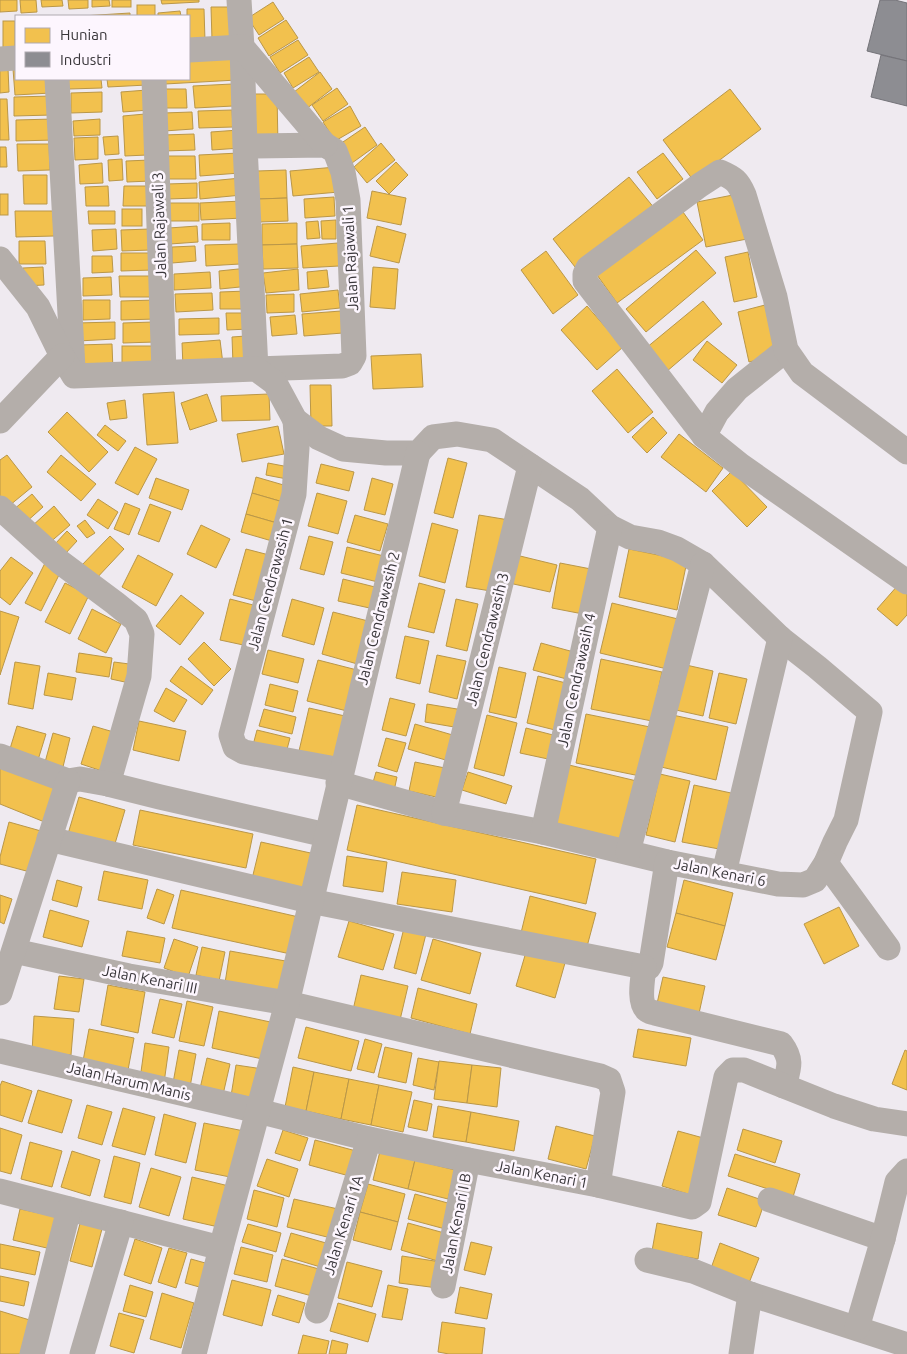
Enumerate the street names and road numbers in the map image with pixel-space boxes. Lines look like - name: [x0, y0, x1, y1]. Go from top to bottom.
- street label: Jalan Rajawali 3: [149, 172, 169, 278]
- street label: Jalan Rajawali 1: [339, 205, 361, 311]
- street label: Jalan Cendrawasih 1: [244, 516, 296, 652]
- street label: Jalan Cendrawasih 2: [353, 550, 403, 686]
- street label: Jalan Cendrawasih 3: [462, 571, 512, 707]
- street label: Jalan Cendrawasih 4: [553, 611, 599, 749]
- street label: Jalan Kenari 6: [672, 855, 768, 889]
- street label: Jalan Kenari III: [101, 961, 199, 997]
- street label: Jalan Harum Manis: [65, 1058, 193, 1104]
- street label: Jalan Kenari 1: [494, 1157, 590, 1191]
- street label: Jalan Kenari I B: [438, 1171, 474, 1275]
- street label: Jalan Kenari 1A: [320, 1173, 366, 1277]

